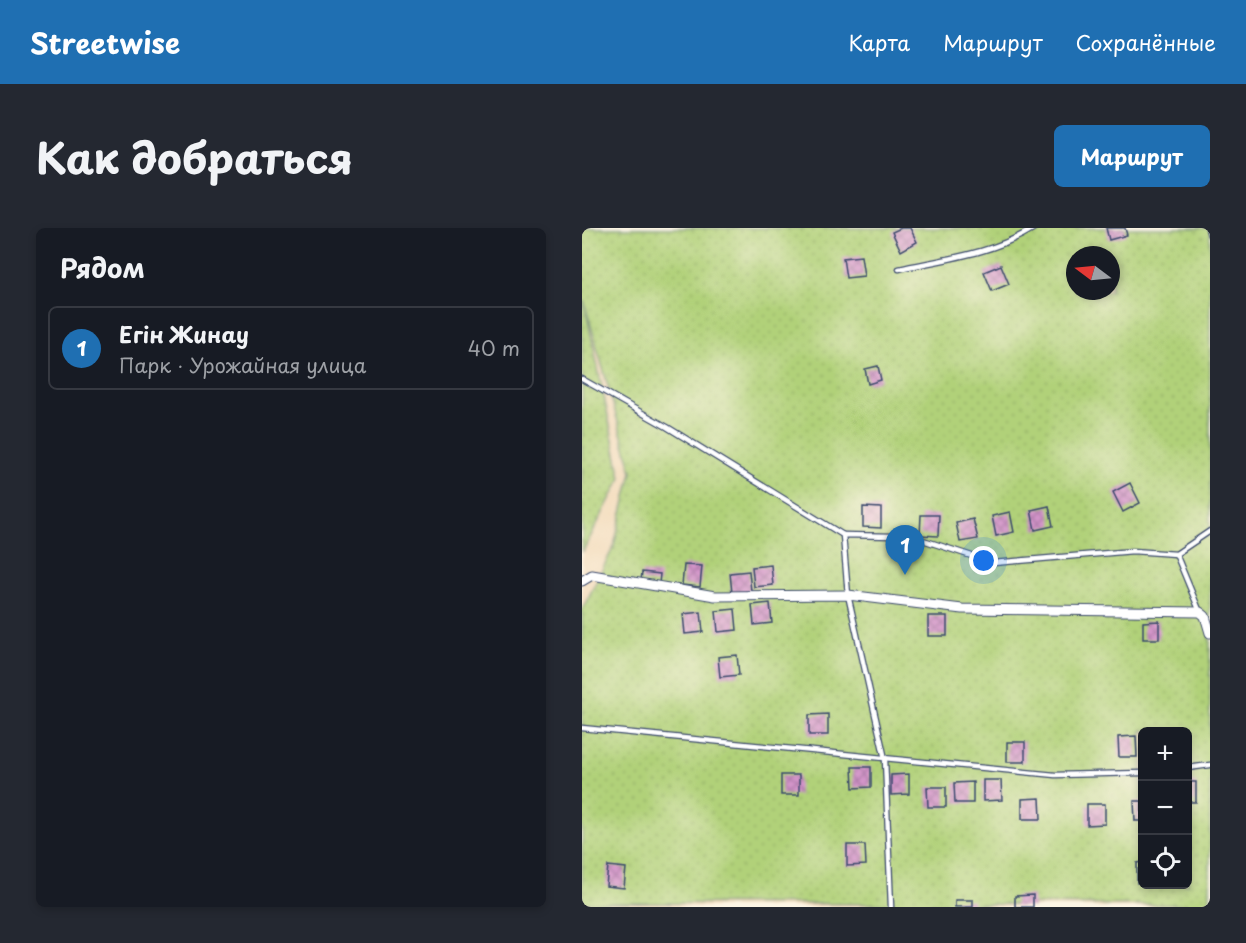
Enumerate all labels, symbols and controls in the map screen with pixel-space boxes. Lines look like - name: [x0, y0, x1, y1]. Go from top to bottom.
- text: Streetwise: [30, 21, 180, 64]
- text: Карта: [849, 26, 910, 58]
- text: Маршрут: [943, 26, 1043, 58]
- text: Сохранённые: [1076, 26, 1216, 58]
- text: Как добраться: [36, 125, 353, 188]
- button: Маршрут: [1054, 125, 1210, 187]
- north arrow: [1066, 246, 1120, 300]
- text: Рядом: [60, 248, 145, 287]
- text: Егін Жинау: [119, 317, 249, 350]
- text: 1: [77, 333, 86, 363]
- text: 40 m: [468, 333, 520, 363]
- text: Парк · Урожайная улица: [119, 350, 366, 380]
- pin: 1: [886, 526, 924, 575]
- your location: [969, 546, 998, 575]
- map controls: [1138, 727, 1192, 889]
- button: +: [1138, 727, 1192, 781]
- button: −: [1138, 781, 1192, 835]
- button: locate: [1138, 835, 1192, 889]

